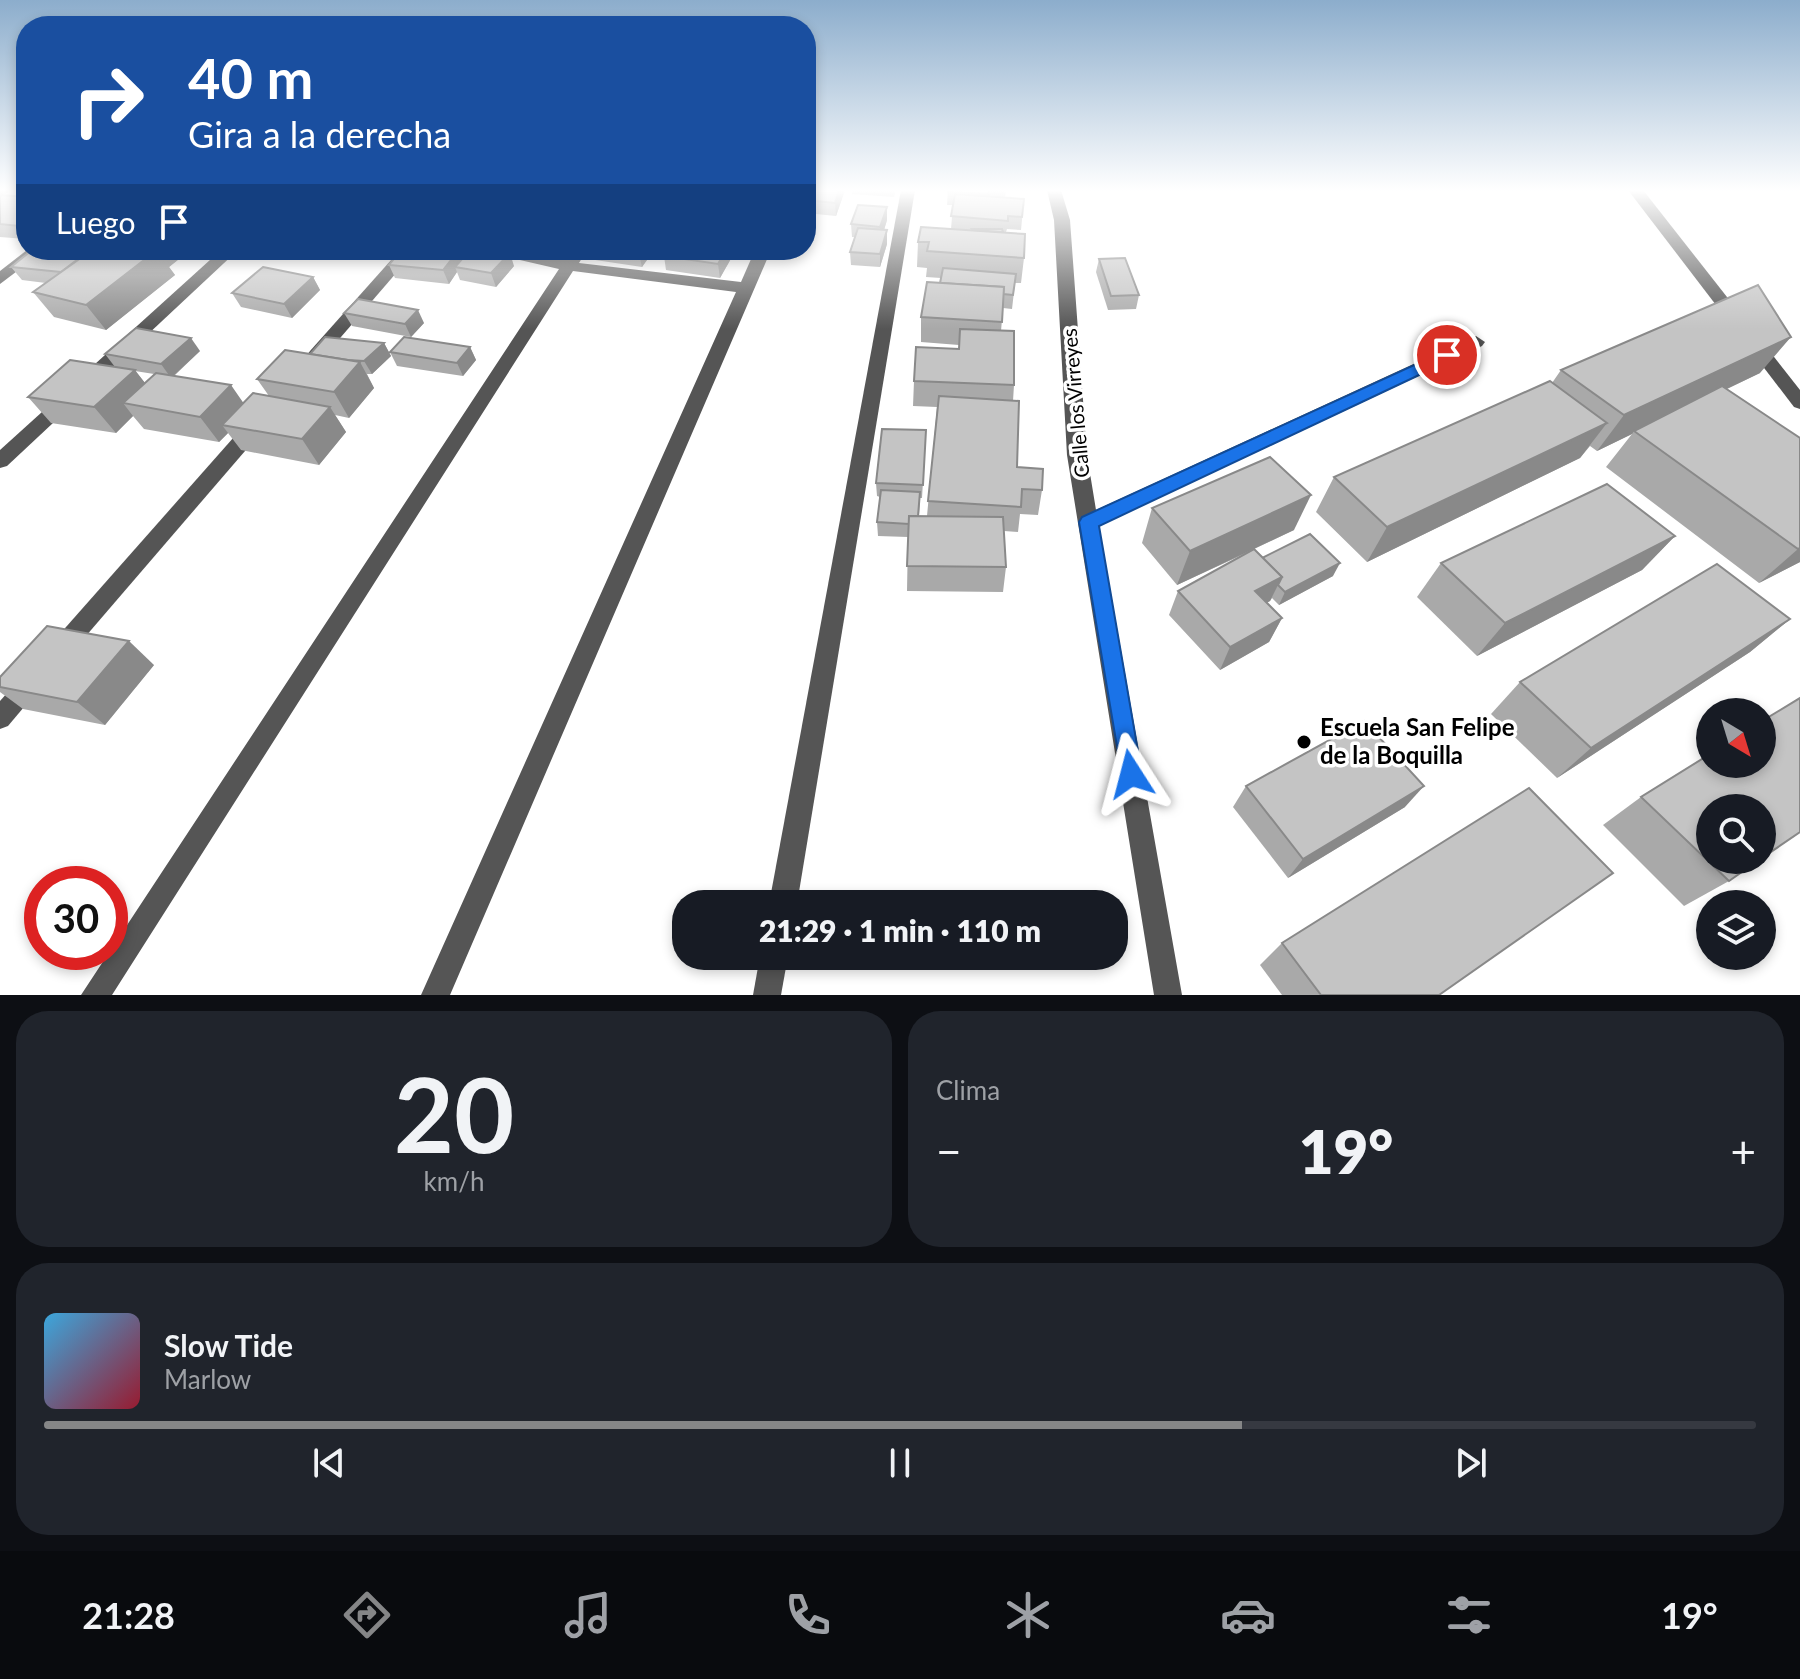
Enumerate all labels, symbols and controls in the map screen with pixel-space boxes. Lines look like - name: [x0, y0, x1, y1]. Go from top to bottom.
- text: 40 m: [188, 44, 313, 111]
- icon: right: [56, 48, 160, 152]
- text: Gira a la derecha: [188, 112, 451, 156]
- icon: arrive: [152, 200, 196, 244]
- text: Luego: [56, 204, 136, 240]
- pin: [1413, 321, 1481, 389]
- street label: Calle los Virreyes: [1057, 328, 1093, 479]
- icon: arrive: [1425, 333, 1469, 377]
- north arrow: [1696, 698, 1776, 778]
- map controls: [1696, 698, 1776, 970]
- place label: Escuela San Felipe de la Boquilla: [1320, 712, 1515, 769]
- position arrow: [1089, 732, 1173, 816]
- marker: Escuela San Felipe de la Boquilla: [1295, 733, 1313, 751]
- button: search: [1696, 794, 1776, 874]
- speed limit sign: 30: [24, 866, 128, 970]
- button: layers: [1696, 890, 1776, 970]
- text: 21:29 · 1 min · 110 m: [759, 912, 1041, 948]
- text: 20: [394, 1050, 514, 1175]
- text: Clima: [936, 1074, 1000, 1106]
- text: 19°: [1299, 1115, 1393, 1187]
- text: −: [936, 1125, 962, 1177]
- text: +: [1730, 1125, 1756, 1177]
- text: km/h: [424, 1165, 484, 1197]
- text: Slow Tide: [164, 1327, 293, 1363]
- text: Marlow: [164, 1363, 251, 1395]
- icon: previous: [307, 1441, 351, 1485]
- icon: pause: [878, 1441, 922, 1485]
- icon: next: [1449, 1441, 1493, 1485]
- icon: directions: [339, 1587, 395, 1643]
- icon: music: [560, 1587, 616, 1643]
- icon: phone: [780, 1587, 836, 1643]
- icon: climate: [1000, 1587, 1056, 1643]
- icon: car: [1220, 1587, 1276, 1643]
- icon: filters: [1441, 1587, 1497, 1643]
- text: 21:28: [82, 1593, 175, 1637]
- text: 19°: [1661, 1593, 1718, 1637]

